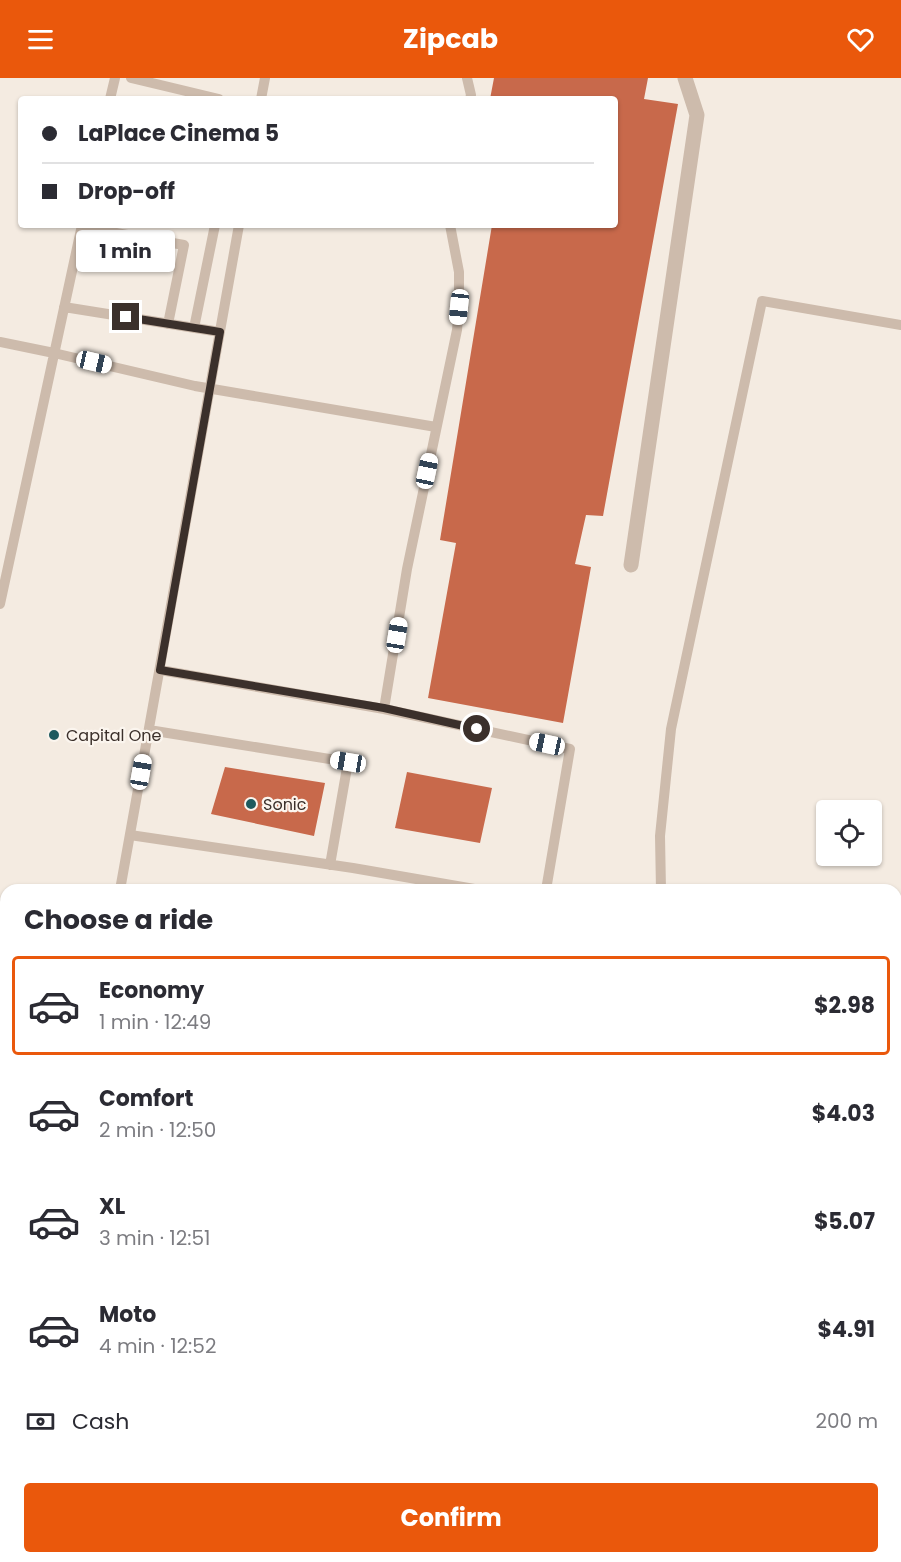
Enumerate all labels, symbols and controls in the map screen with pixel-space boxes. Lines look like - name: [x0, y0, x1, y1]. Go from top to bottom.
- text: Zipcab: [403, 20, 498, 57]
- icon: menu: [24, 23, 57, 56]
- icon: heart: [844, 23, 877, 56]
- text: LaPlace Cinema 5: [78, 118, 279, 149]
- text: Drop-off: [78, 176, 175, 207]
- callout: 1 min: [76, 230, 176, 272]
- text: 1 min: [99, 237, 152, 265]
- car: [448, 288, 470, 326]
- route end: [112, 303, 139, 330]
- car: [74, 349, 114, 375]
- car: [414, 452, 440, 490]
- car: [385, 616, 409, 654]
- route start: [463, 715, 490, 742]
- place label: Capital One: [66, 724, 162, 747]
- marker: Capital One: [47, 728, 61, 742]
- car: [528, 731, 566, 757]
- car: [329, 750, 367, 774]
- car: [129, 753, 153, 791]
- place label: Sonic: [263, 793, 307, 816]
- marker: Sonic: [244, 797, 258, 811]
- map controls: [816, 800, 882, 866]
- button: locate: [816, 800, 882, 866]
- text: Choose a ride: [24, 901, 213, 938]
- text: Economy: [99, 975, 204, 1006]
- icon: car: [27, 979, 81, 1033]
- text: $2.98: [814, 990, 875, 1021]
- text: 1 min · 12:49: [99, 1008, 211, 1036]
- text: Comfort: [99, 1083, 193, 1114]
- icon: car: [27, 1087, 81, 1141]
- text: $4.03: [812, 1098, 875, 1129]
- text: 2 min · 12:50: [99, 1116, 216, 1144]
- text: XL: [99, 1191, 125, 1222]
- icon: car: [27, 1195, 81, 1249]
- text: $5.07: [814, 1206, 875, 1237]
- text: 3 min · 12:51: [99, 1224, 210, 1252]
- text: Moto: [99, 1299, 156, 1330]
- icon: car: [27, 1303, 81, 1357]
- text: $4.91: [818, 1314, 875, 1345]
- text: 4 min · 12:52: [99, 1332, 216, 1360]
- icon: cash: [24, 1405, 57, 1438]
- text: Cash: [72, 1406, 129, 1437]
- text: 200 m: [815, 1407, 878, 1435]
- button: Confirm: [24, 1483, 878, 1552]

